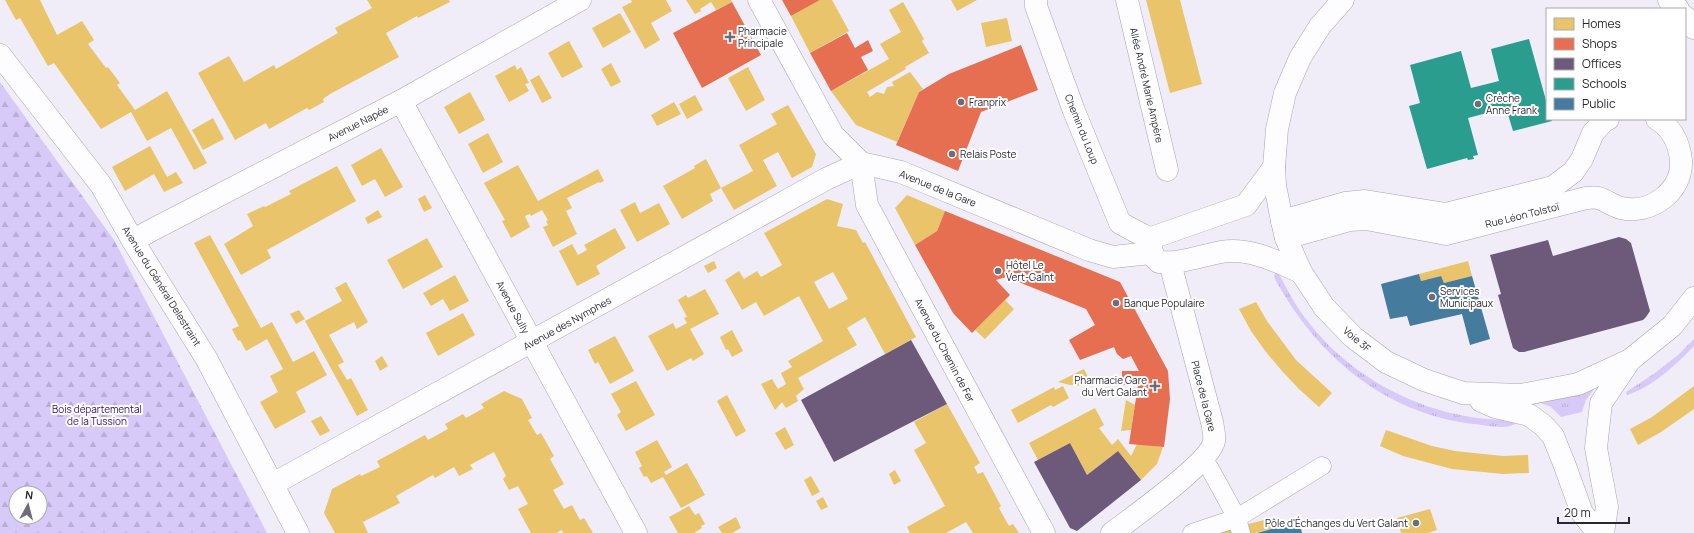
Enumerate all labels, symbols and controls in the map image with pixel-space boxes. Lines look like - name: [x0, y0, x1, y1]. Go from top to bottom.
- legend: [1546, 8, 1686, 120]
- text: Homes: [1582, 15, 1621, 32]
- place label: Pharmacie Principale: [738, 24, 787, 50]
- street label: Allée André Marie Ampère: [1127, 26, 1167, 144]
- marker: Pharmacie Principale: [725, 32, 735, 42]
- text: Shops: [1582, 35, 1617, 52]
- text: Offices: [1582, 55, 1621, 72]
- text: Schools: [1582, 75, 1626, 92]
- place label: Crèche Anne Frank: [1486, 91, 1538, 117]
- street label: Chemin du Loup: [1062, 92, 1102, 166]
- place label: Franprix: [969, 95, 1007, 109]
- text: Public: [1582, 95, 1616, 112]
- marker: Franprix: [956, 97, 966, 107]
- marker: Crèche Anne Frank: [1473, 99, 1483, 109]
- street label: Avenue Napée: [325, 102, 391, 144]
- place label: Relais Poste: [960, 147, 1017, 161]
- marker: Relais Poste: [947, 149, 957, 159]
- street label: Avenue de la Gare: [897, 166, 979, 210]
- street label: Rue Léon Tolstoï: [1484, 199, 1561, 231]
- street label: Avenue du Général Delestraint: [119, 223, 205, 349]
- place label: Hôtel Le Vert-Galnt: [1006, 258, 1054, 284]
- marker: Hôtel Le Vert-Galnt: [993, 266, 1003, 276]
- street label: Avenue Sully: [493, 278, 533, 337]
- place label: Services Municipaux: [1440, 284, 1494, 310]
- marker: Services Municipaux: [1427, 292, 1437, 302]
- street label: Avenue des Nymphes: [520, 293, 614, 353]
- street label: Avenue du Chemin de Fer: [912, 296, 979, 405]
- place label: Banque Populaire: [1124, 296, 1205, 310]
- marker: Banque Populaire: [1111, 298, 1121, 308]
- street label: Voie 3F: [1340, 323, 1374, 355]
- street label: Place de la Gare: [1188, 359, 1220, 433]
- place label: Pharmacie Gare du Vert Galant: [1074, 373, 1147, 399]
- marker: Pharmacie Gare du Vert Galant: [1150, 381, 1160, 391]
- park label: Bois départemental de la Tussion: [52, 402, 142, 428]
- north arrow: [8, 485, 48, 525]
- text: N: [24, 487, 34, 503]
- scale bar: [1558, 499, 1629, 525]
- text: 20 m: [1564, 504, 1591, 521]
- place label: Pôle d'Échanges du Vert Galant: [1265, 516, 1408, 530]
- marker: Pôle d'Échanges du Vert Galant: [1411, 518, 1421, 528]

